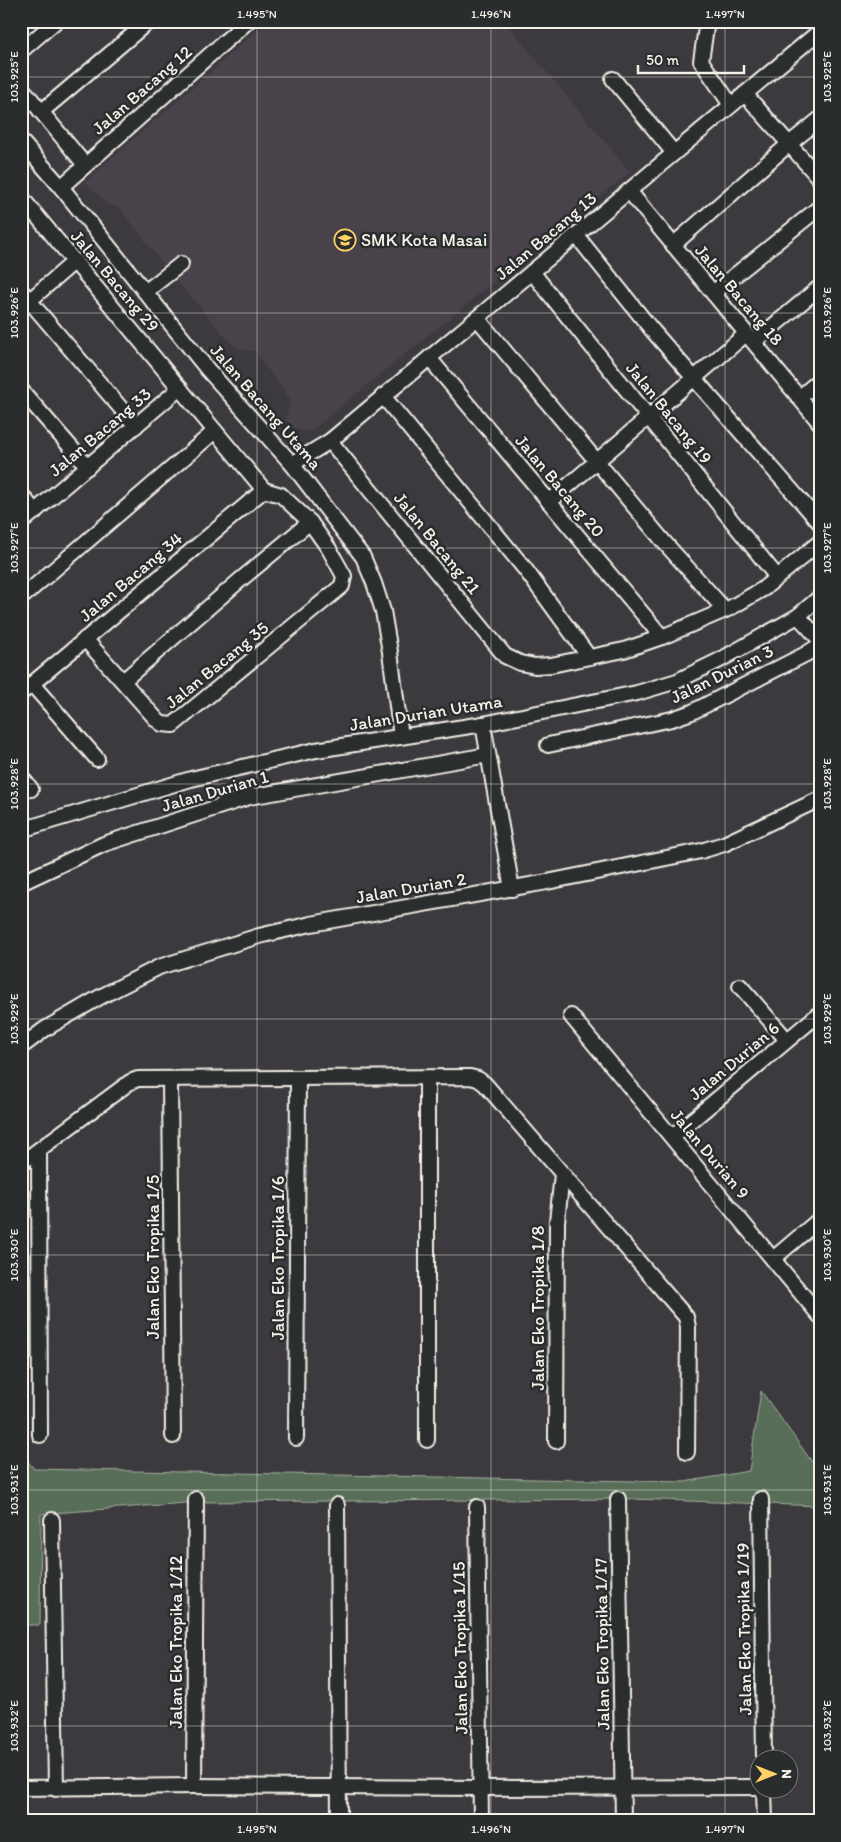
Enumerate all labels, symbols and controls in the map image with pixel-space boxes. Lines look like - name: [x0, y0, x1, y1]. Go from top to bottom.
- text: 1.495°N: [237, 7, 277, 21]
- text: 1.496°N: [471, 7, 511, 21]
- text: 1.497°N: [705, 7, 745, 21]
- street label: Jalan Bacang 12: [88, 40, 197, 139]
- scale bar: [638, 42, 745, 74]
- text: 103.925°E: [7, 51, 21, 103]
- text: 50 m: [646, 51, 679, 69]
- text: 103.925°E: [820, 51, 834, 103]
- street label: Jalan Bacang 13: [491, 187, 601, 285]
- street label: Jalan Bacang 29: [66, 226, 164, 336]
- school or university icon: SMK Kota Masai: [333, 228, 357, 252]
- place label: SMK Kota Masai: [361, 229, 487, 251]
- street label: Jalan Bacang 18: [690, 240, 788, 350]
- text: 103.926°E: [7, 287, 21, 339]
- text: 103.926°E: [820, 287, 834, 339]
- street label: Jalan Bacang Utama: [205, 340, 327, 475]
- street label: Jalan Bacang 19: [621, 357, 717, 469]
- street label: Jalan Bacang 33: [44, 383, 156, 481]
- street label: Jalan Bacang 20: [510, 430, 610, 542]
- street label: Jalan Bacang 21: [389, 487, 485, 599]
- text: 103.927°E: [7, 522, 21, 574]
- text: 103.927°E: [820, 522, 834, 574]
- street label: Jalan Bacang 34: [75, 527, 187, 627]
- street label: Jalan Bacang 35: [161, 617, 273, 713]
- street label: Jalan Durian 3: [667, 640, 777, 708]
- street label: Jalan Durian Utama: [348, 690, 504, 736]
- text: 103.928°E: [7, 758, 21, 810]
- text: 103.928°E: [820, 758, 834, 810]
- street label: Jalan Durian 1: [159, 765, 271, 817]
- street label: Jalan Durian 2: [354, 867, 468, 908]
- text: 103.929°E: [7, 993, 21, 1045]
- text: 103.929°E: [820, 993, 834, 1045]
- street label: Jalan Durian 6: [684, 1017, 784, 1105]
- street label: Jalan Durian 9: [666, 1104, 754, 1204]
- street label: Jalan Eko Tropika 1/5: [142, 1175, 164, 1339]
- street label: Jalan Eko Tropika 1/6: [267, 1176, 289, 1340]
- street label: Jalan Eko Tropika 1/8: [527, 1225, 549, 1390]
- text: 103.930°E: [7, 1228, 21, 1281]
- text: 103.930°E: [820, 1228, 834, 1281]
- text: 103.931°E: [7, 1464, 21, 1516]
- text: 103.931°E: [820, 1464, 834, 1516]
- street label: Jalan Eko Tropika 1/19: [731, 1542, 757, 1716]
- street label: Jalan Eko Tropika 1/12: [165, 1555, 187, 1728]
- street label: Jalan Eko Tropika 1/17: [589, 1558, 615, 1730]
- street label: Jalan Eko Tropika 1/15: [447, 1561, 473, 1735]
- text: 103.932°E: [7, 1700, 21, 1752]
- text: 103.932°E: [820, 1700, 834, 1752]
- north arrow: [748, 1750, 798, 1800]
- text: N: [778, 1769, 795, 1779]
- text: 1.495°N: [237, 1822, 277, 1836]
- text: 1.496°N: [471, 1822, 511, 1836]
- text: 1.497°N: [705, 1822, 745, 1836]

